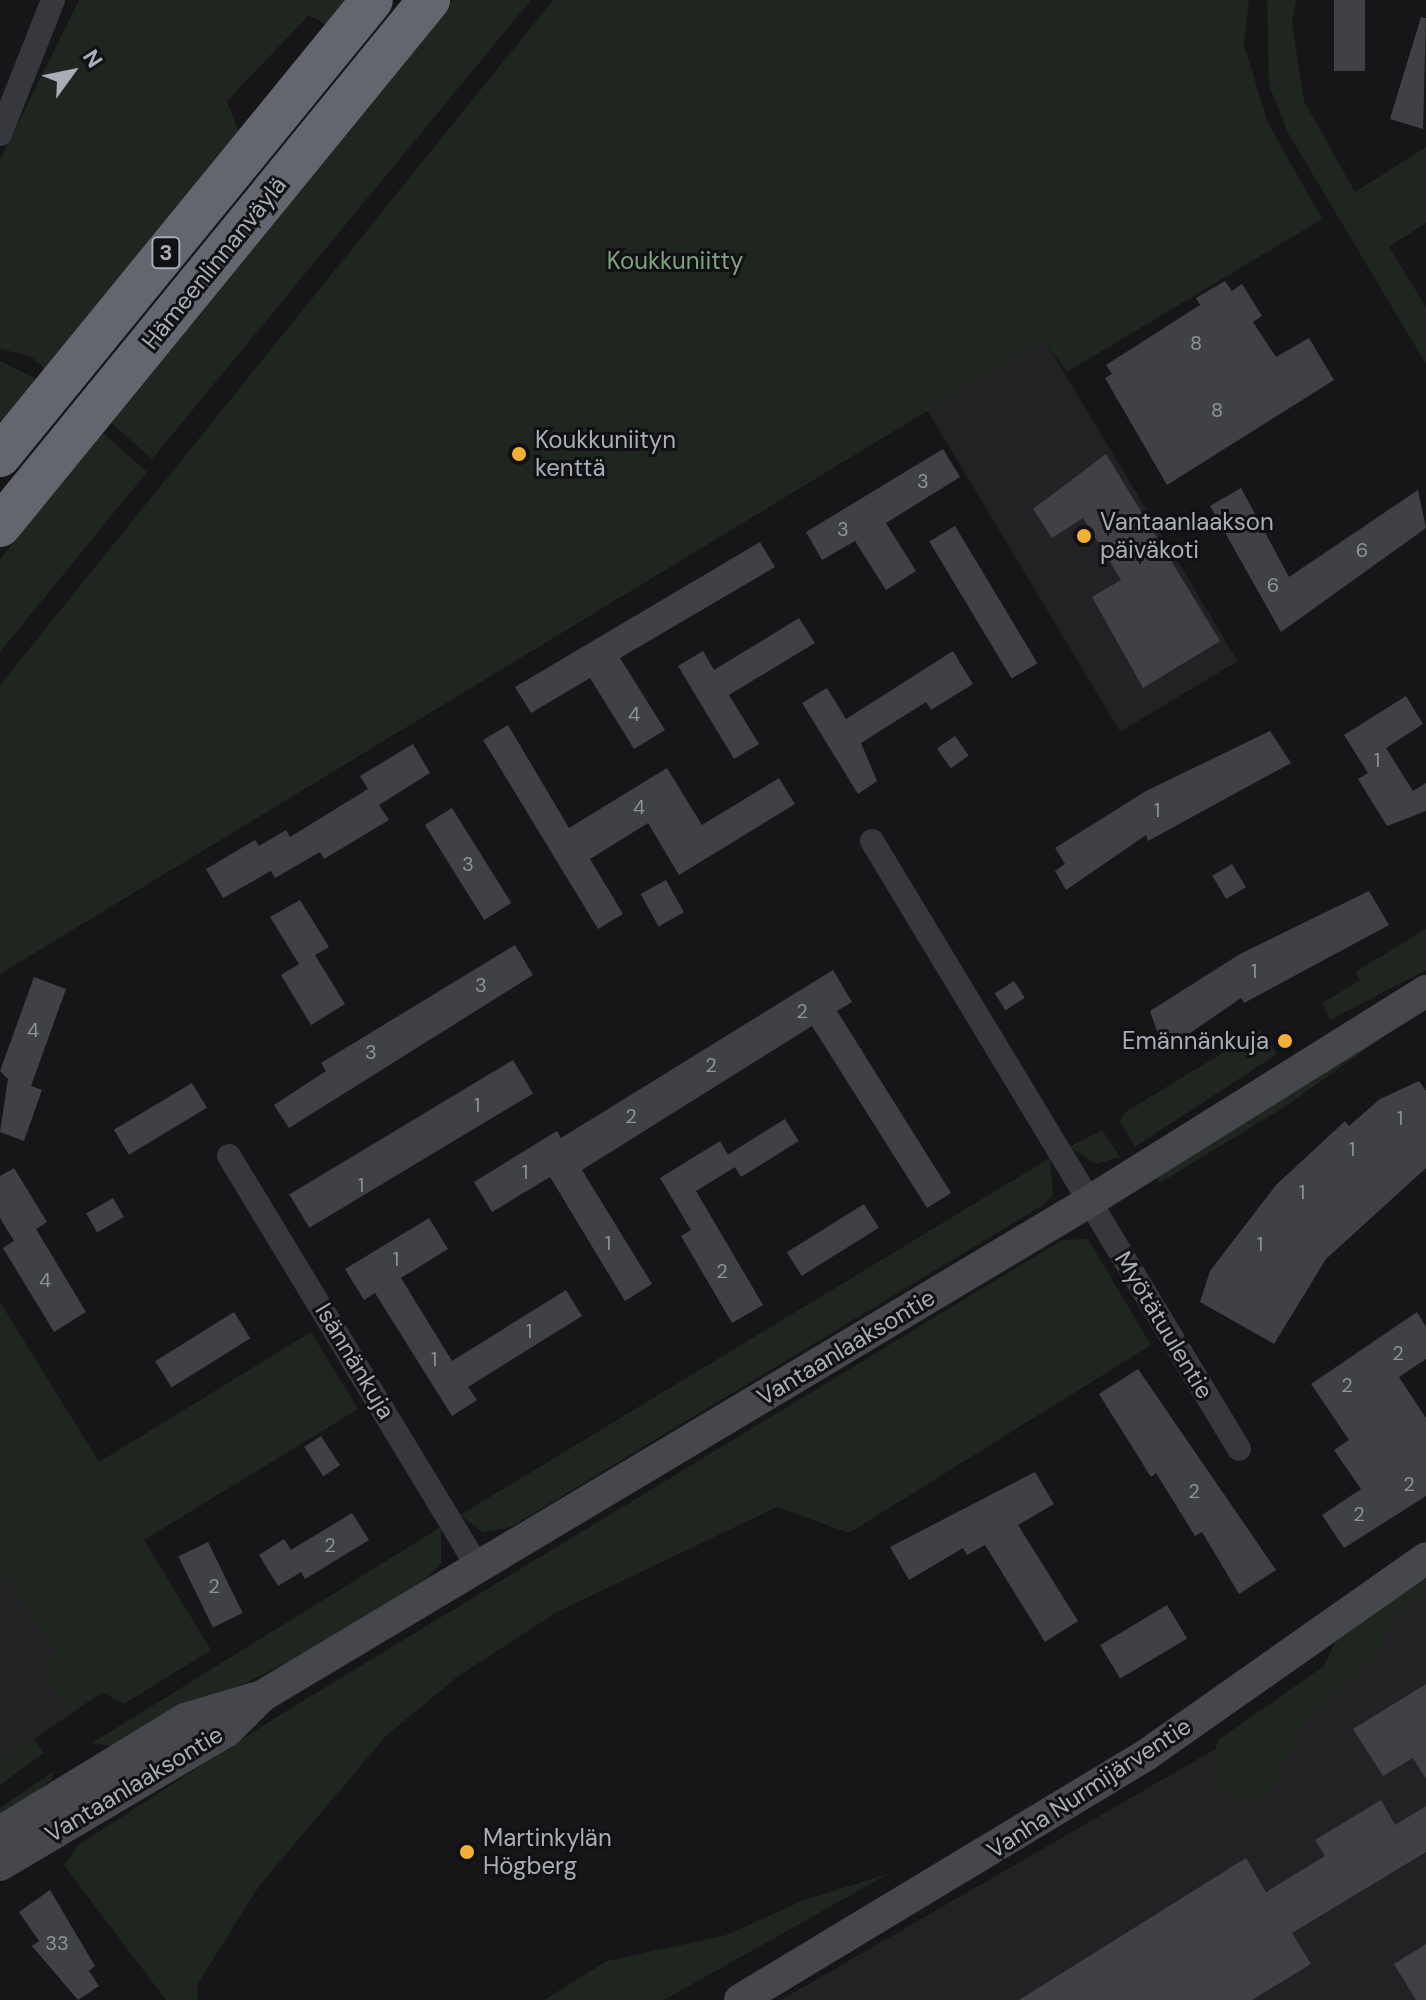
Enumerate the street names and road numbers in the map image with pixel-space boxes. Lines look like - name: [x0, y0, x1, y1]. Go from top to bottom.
- street label: Hämeenlinnanväylä: [136, 171, 292, 355]
- road number: 3: [150, 235, 182, 271]
- street label: Myötätuulentie: [1109, 1246, 1219, 1404]
- street label: Vantaanlaaksontie: [752, 1282, 940, 1412]
- street label: Isännänkuja: [309, 1298, 401, 1424]
- street label: Vanha Nurmijärventie: [982, 1711, 1196, 1865]
- street label: Vantaanlaaksontie: [40, 1719, 228, 1849]

